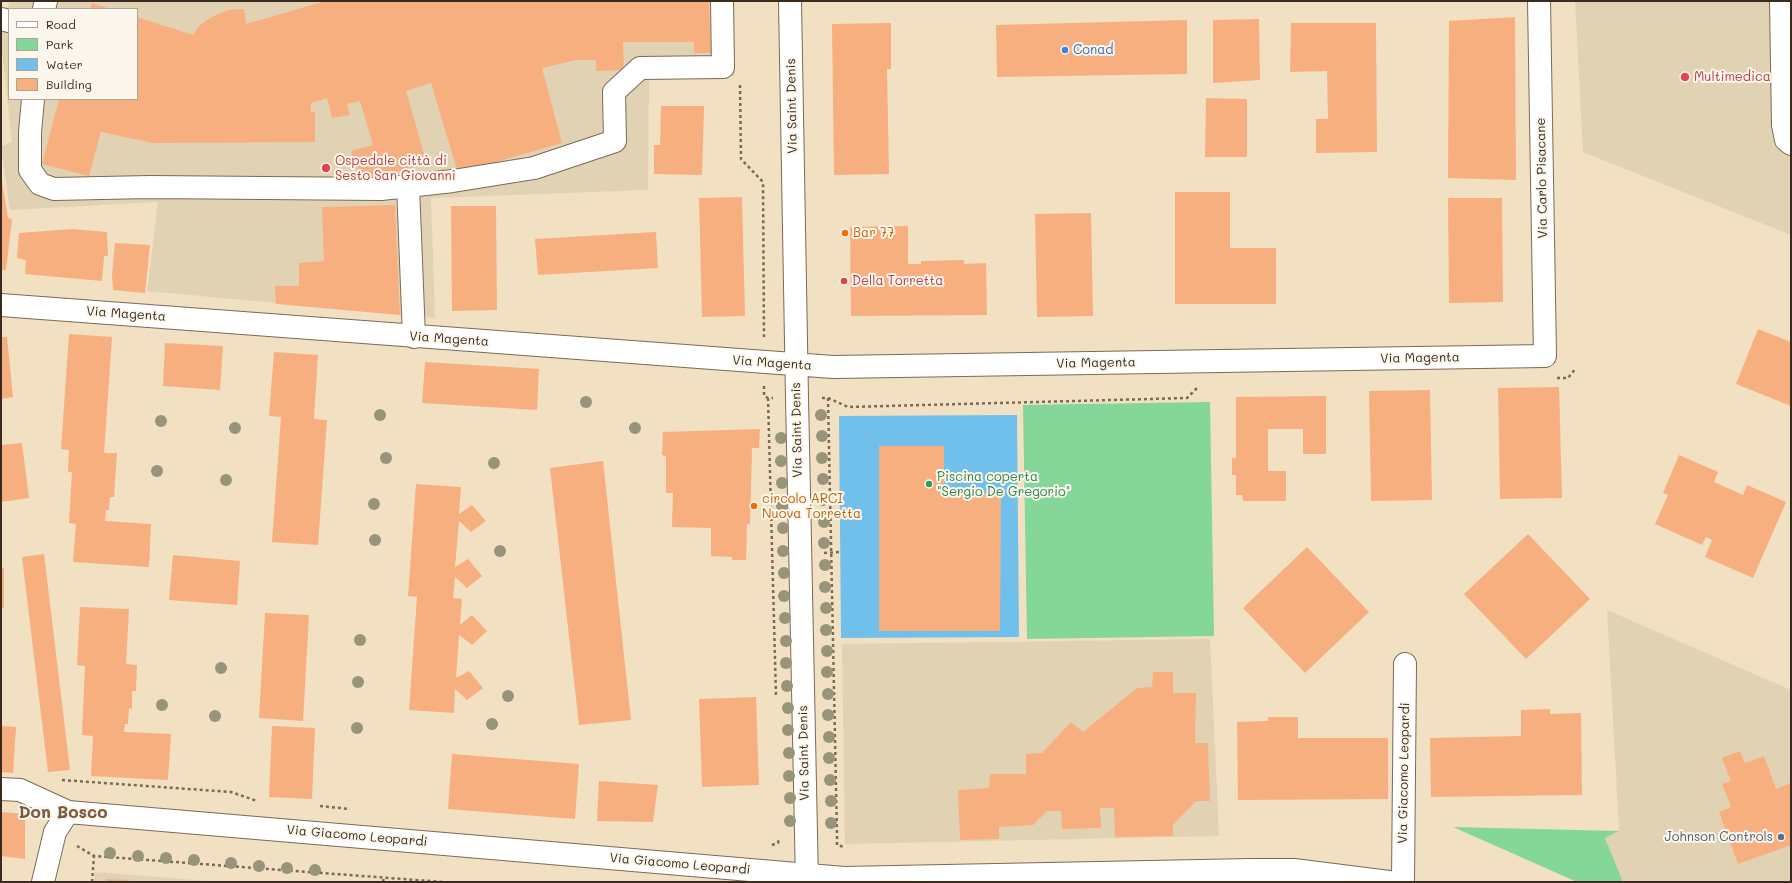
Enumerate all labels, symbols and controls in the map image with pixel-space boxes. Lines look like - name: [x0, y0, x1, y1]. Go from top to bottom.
- legend: [8, 8, 138, 100]
- text: Road: [46, 16, 76, 32]
- text: Park: [46, 36, 73, 52]
- place label: Conad: [1073, 42, 1114, 58]
- marker: Conad: [1060, 45, 1070, 55]
- text: Water: [46, 56, 83, 72]
- street label: Via Saint Denis: [783, 58, 801, 154]
- place label: Multimedica: [1694, 69, 1771, 85]
- marker: Multimedica: [1679, 71, 1691, 83]
- text: Building: [46, 76, 92, 92]
- street label: Via Carlo Pisacane: [1533, 117, 1551, 239]
- place label: Ospedale città di Sesto San Giovanni: [335, 153, 456, 184]
- marker: Ospedale città di Sesto San Giovanni: [320, 162, 332, 174]
- place label: Bar 77: [853, 225, 894, 241]
- marker: Bar 77: [840, 228, 850, 238]
- place label: Della Torretta: [852, 273, 943, 289]
- marker: Della Torretta: [839, 276, 849, 286]
- street label: Via Magenta: [86, 303, 166, 325]
- street label: Via Magenta: [409, 328, 489, 350]
- street label: Via Magenta: [1380, 350, 1460, 366]
- street label: Via Magenta: [732, 352, 812, 374]
- street label: Via Magenta: [1056, 355, 1136, 371]
- street label: Via Saint Denis: [788, 382, 806, 478]
- place label: Piscina coperta "Sergio De Gregorio": [937, 469, 1070, 500]
- marker: Piscina coperta "Sergio De Gregorio": [924, 479, 934, 489]
- place label: circolo ARCI Nuova Torretta: [762, 491, 861, 522]
- marker: circolo ARCI Nuova Torretta: [749, 501, 759, 511]
- street label: Via Giacomo Leopardi: [1395, 702, 1413, 844]
- street label: Via Saint Denis: [795, 705, 813, 801]
- district label: Don Bosco: [18, 803, 108, 823]
- street label: Via Giacomo Leopardi: [286, 822, 428, 850]
- place label: Johnson Controls: [1665, 829, 1773, 845]
- marker: Johnson Controls: [1776, 832, 1786, 842]
- street label: Via Giacomo Leopardi: [609, 850, 751, 878]

